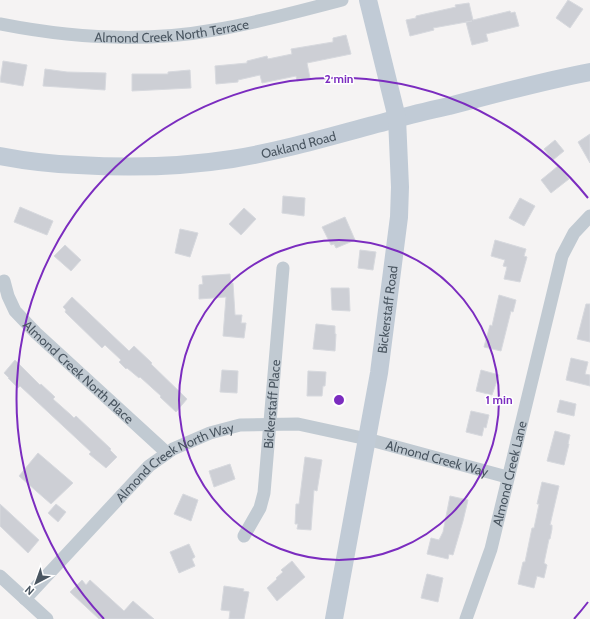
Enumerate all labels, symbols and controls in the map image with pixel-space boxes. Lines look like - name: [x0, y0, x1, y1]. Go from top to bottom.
- street label: Almond Creek North Terrace: [94, 15, 251, 46]
- text: 2 min: [325, 71, 353, 86]
- street label: Oakland Road: [259, 127, 338, 161]
- street label: Bickerstaff Road: [374, 265, 401, 354]
- street label: Almond Creek North Place: [20, 317, 137, 427]
- street label: Bickerstaff Place: [260, 359, 283, 449]
- text: 1 min: [485, 392, 513, 407]
- centre of rings: [332, 393, 346, 407]
- street label: Almond Creek North Way: [112, 419, 236, 505]
- street label: Almond Creek Lane: [489, 419, 530, 528]
- street label: Almond Creek Way: [384, 437, 491, 480]
- north arrow: [16, 563, 56, 603]
- text: N: [22, 583, 37, 598]

